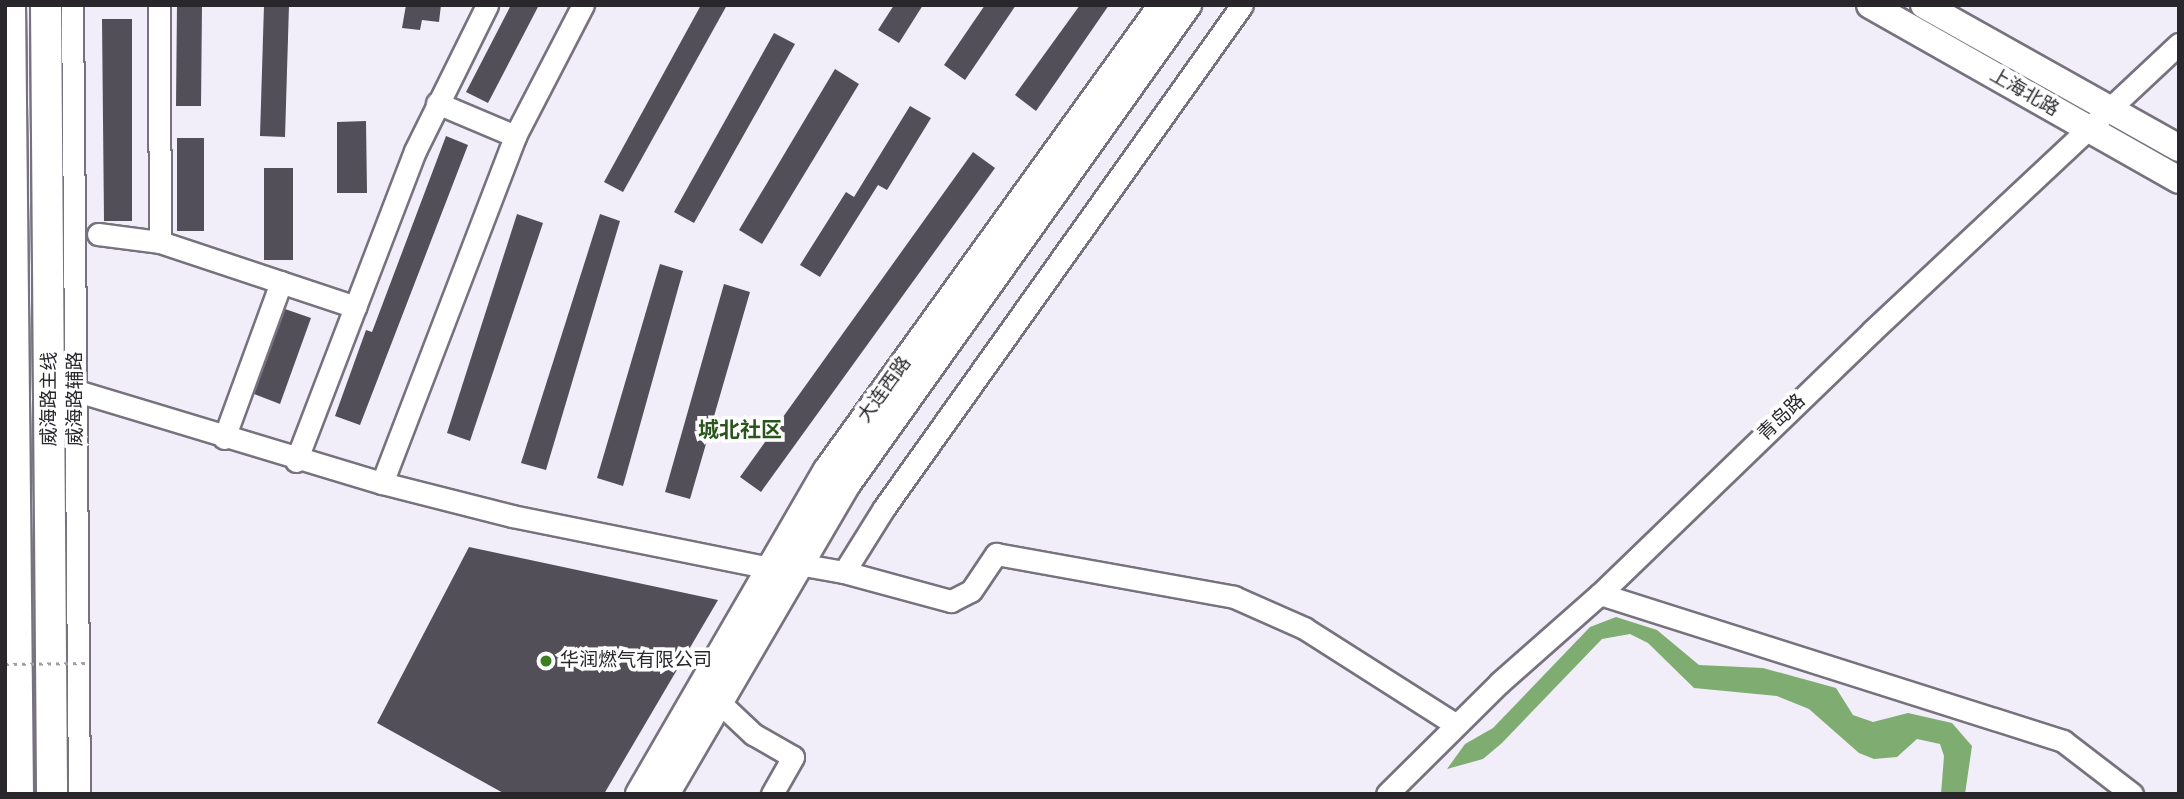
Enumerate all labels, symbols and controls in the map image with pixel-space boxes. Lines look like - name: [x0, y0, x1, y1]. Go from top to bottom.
- street label: 上海北路: [1985, 64, 2063, 122]
- street label: 威海路主线: [39, 352, 61, 446]
- street label: 威海路辅路: [65, 352, 87, 446]
- street label: 大连西路: [853, 353, 917, 427]
- street label: 青岛路: [1754, 390, 1810, 446]
- district label: 城北社区: [698, 417, 782, 443]
- place label: 华润燃气有限公司: [560, 650, 712, 672]
- marker: 华润燃气有限公司: [538, 653, 554, 669]

